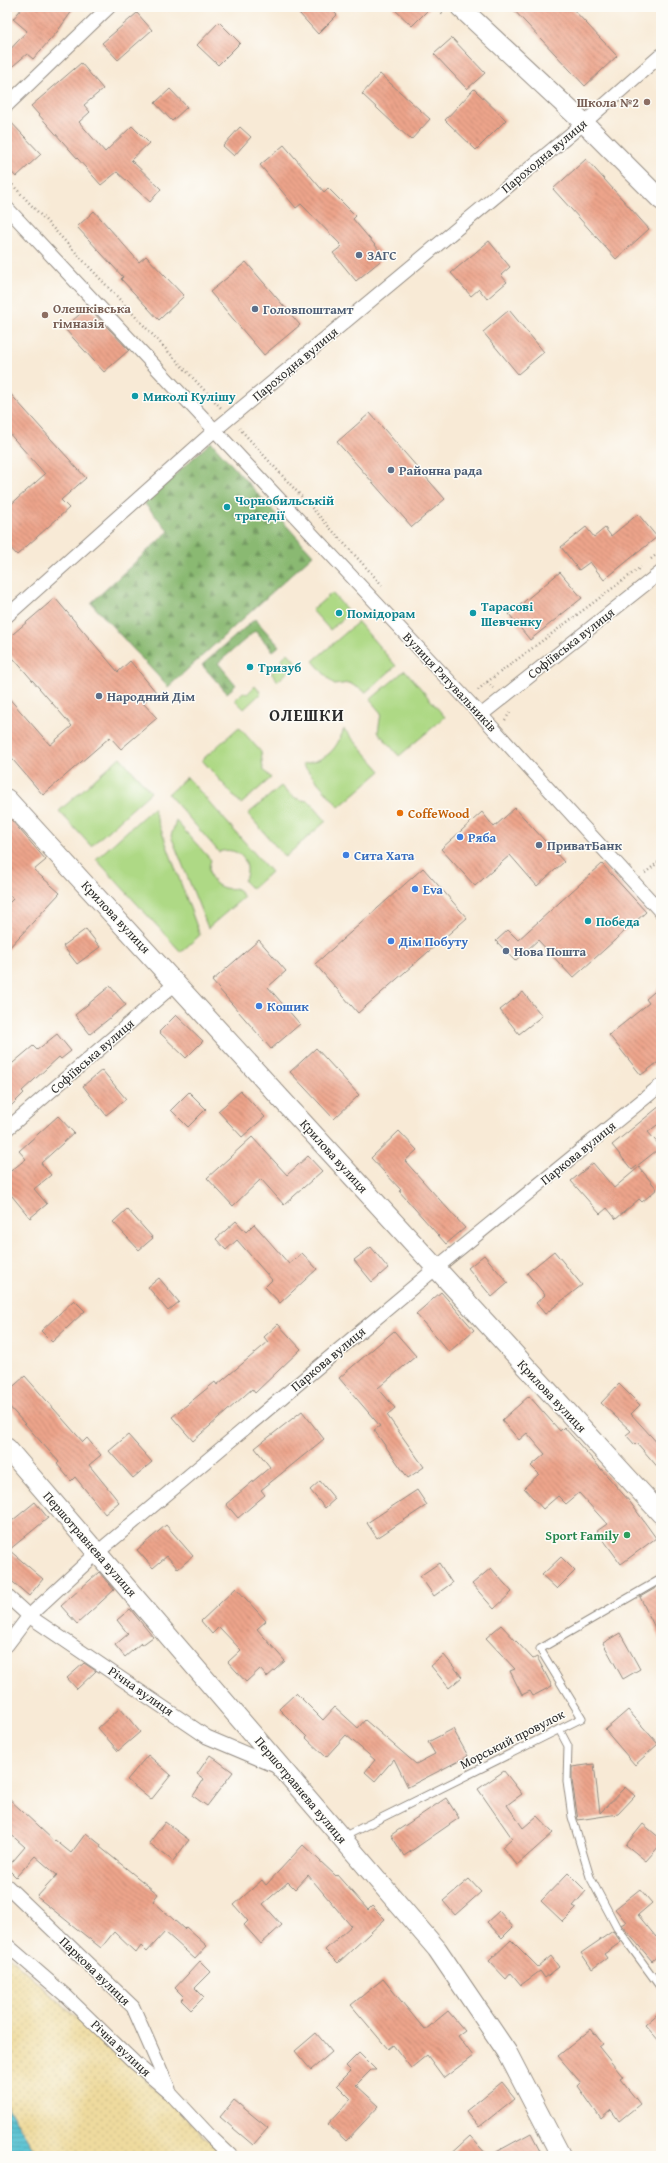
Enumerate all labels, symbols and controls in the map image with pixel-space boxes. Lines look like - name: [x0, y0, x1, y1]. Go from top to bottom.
- place label: Школа №2: [577, 93, 639, 112]
- marker: Школа №2: [642, 97, 652, 107]
- street label: Пароходна вулиця: [497, 114, 591, 198]
- place label: ЗАГС: [367, 246, 397, 265]
- marker: ЗАГС: [354, 250, 364, 260]
- place label: Олешківська гімназія: [53, 299, 131, 333]
- place label: Головпоштамт: [263, 300, 354, 319]
- marker: Головпоштамт: [250, 304, 260, 314]
- marker: Олешківська гімназія: [40, 310, 50, 320]
- street label: Пароходна вулиця: [248, 322, 342, 406]
- place label: Миколі Кулішу: [143, 387, 236, 406]
- marker: Миколі Кулішу: [130, 391, 140, 401]
- place label: Районна рада: [399, 461, 483, 480]
- marker: Районна рада: [386, 465, 396, 475]
- place label: Чорнобильській трагедії: [235, 491, 334, 525]
- marker: Чорнобильській трагедії: [222, 502, 232, 512]
- place label: Тарасові Шевченку: [481, 597, 542, 631]
- street label: Софіївська вулиця: [523, 603, 619, 683]
- place label: Помідорам: [347, 604, 415, 623]
- marker: Помідорам: [334, 608, 344, 618]
- marker: Тарасові Шевченку: [468, 608, 478, 618]
- street label: Вулиця Рятувальників: [399, 628, 501, 736]
- place label: Тризуб: [258, 658, 301, 677]
- marker: Тризуб: [245, 662, 255, 672]
- place label: Народний Дім: [107, 687, 195, 706]
- marker: Народний Дім: [94, 691, 104, 701]
- district label: ОЛЕШКИ: [269, 702, 345, 727]
- place label: CoffeWood: [408, 804, 470, 823]
- marker: CoffeWood: [395, 808, 405, 818]
- place label: Ряба: [468, 828, 497, 847]
- marker: Ряба: [455, 832, 465, 842]
- place label: ПриватБанк: [547, 836, 622, 855]
- marker: ПриватБанк: [534, 840, 544, 850]
- place label: Сита Хата: [354, 846, 415, 865]
- marker: Сита Хата: [341, 850, 351, 860]
- street label: Крилова вулиця: [77, 876, 155, 958]
- place label: Eva: [423, 880, 443, 899]
- marker: Eva: [410, 884, 420, 894]
- place label: Победа: [596, 912, 640, 931]
- marker: Победа: [583, 916, 593, 926]
- place label: Дім Побуту: [398, 932, 468, 951]
- marker: Дім Побуту: [386, 936, 396, 946]
- place label: Нова Пошта: [514, 942, 586, 961]
- marker: Нова Пошта: [501, 946, 511, 956]
- place label: Кошик: [267, 997, 309, 1016]
- marker: Кошик: [254, 1001, 264, 1011]
- street label: Софіївська вулиця: [46, 1014, 139, 1098]
- street label: Крилова вулиця: [296, 1115, 373, 1197]
- street label: Паркова вулиця: [536, 1116, 620, 1189]
- street label: Паркова вулиця: [287, 1322, 370, 1396]
- street label: Крилова вулиця: [513, 1355, 591, 1437]
- street label: Першотравнева вулиця: [39, 1487, 142, 1601]
- place label: Sport Family: [545, 1526, 619, 1545]
- marker: Sport Family: [622, 1530, 632, 1540]
- street label: Річна вулиця: [104, 1661, 178, 1721]
- street label: Морський провулок: [456, 1704, 568, 1774]
- street label: Першотравнева вулиця: [250, 1732, 352, 1848]
- street label: Паркова вулиця: [55, 1932, 135, 2010]
- street label: Річна вулиця: [87, 2015, 156, 2081]

